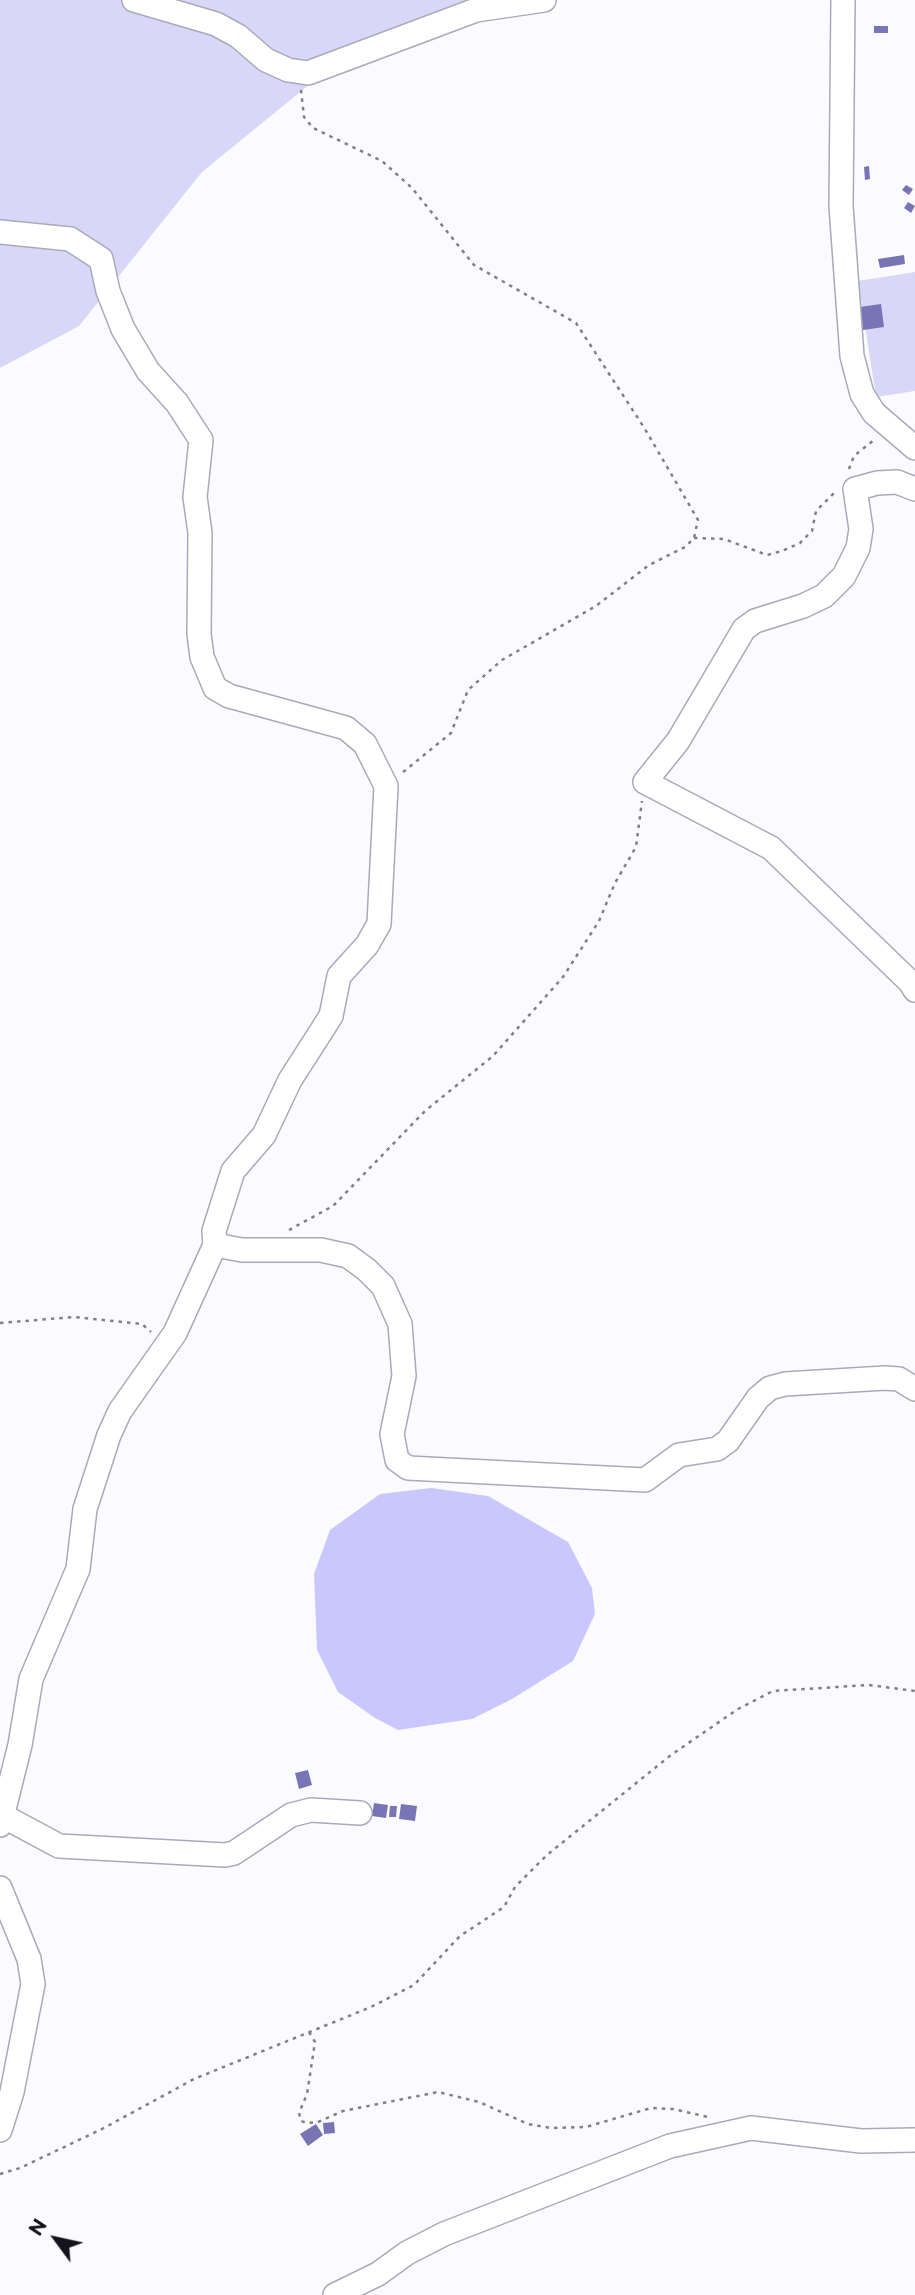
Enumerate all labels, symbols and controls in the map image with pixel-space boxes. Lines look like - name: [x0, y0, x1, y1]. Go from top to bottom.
- north arrow: [21, 2204, 91, 2274]
- text: N: [24, 2215, 52, 2240]

